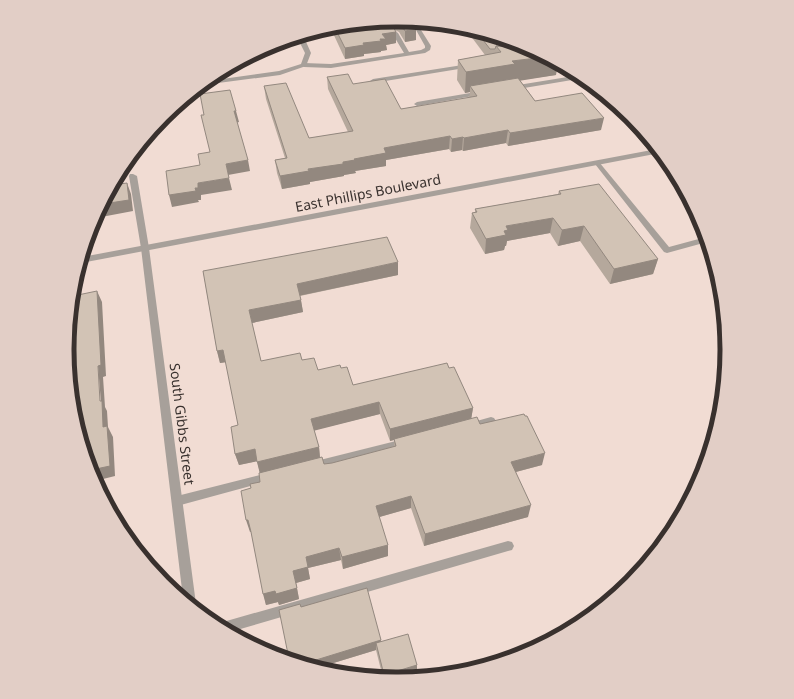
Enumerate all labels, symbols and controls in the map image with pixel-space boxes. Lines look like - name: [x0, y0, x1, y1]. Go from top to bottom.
- street label: East Phillips Boulevard: [293, 169, 442, 216]
- street label: South Gibbs Street: [166, 362, 199, 486]

